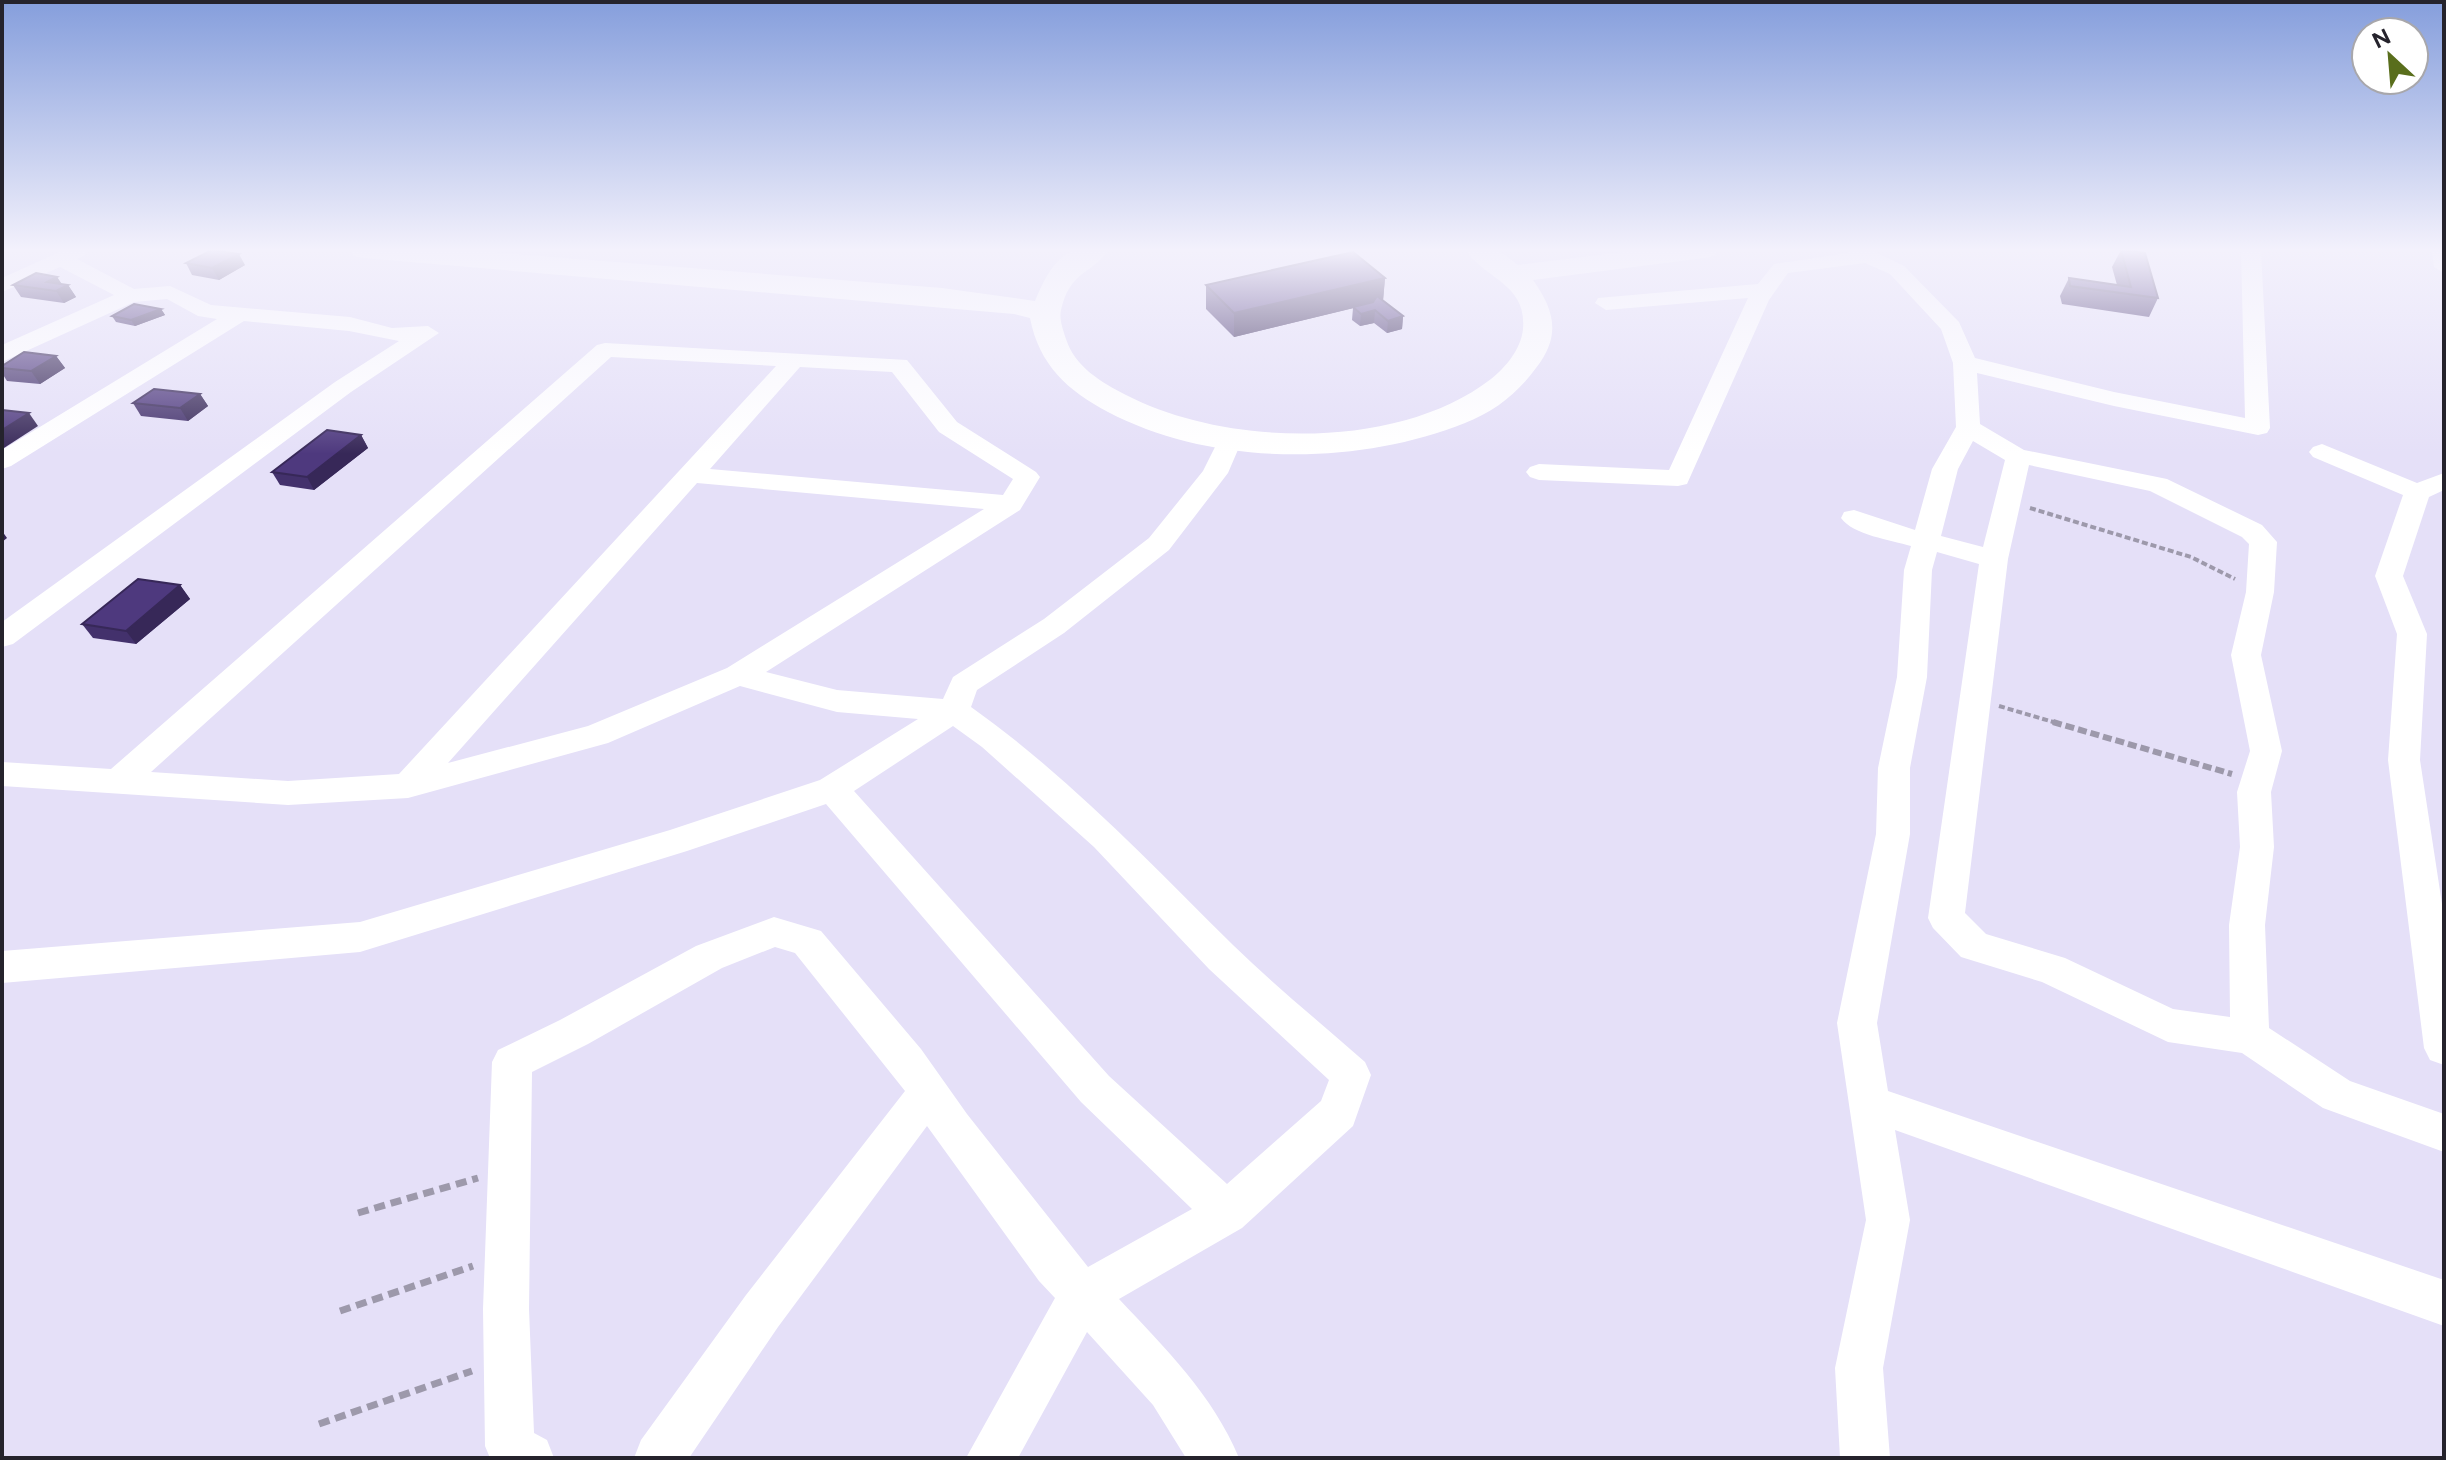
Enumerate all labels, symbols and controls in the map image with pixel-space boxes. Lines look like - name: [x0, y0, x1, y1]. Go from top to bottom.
- north arrow: [2350, 16, 2430, 96]
- text: N: [2368, 23, 2395, 54]

